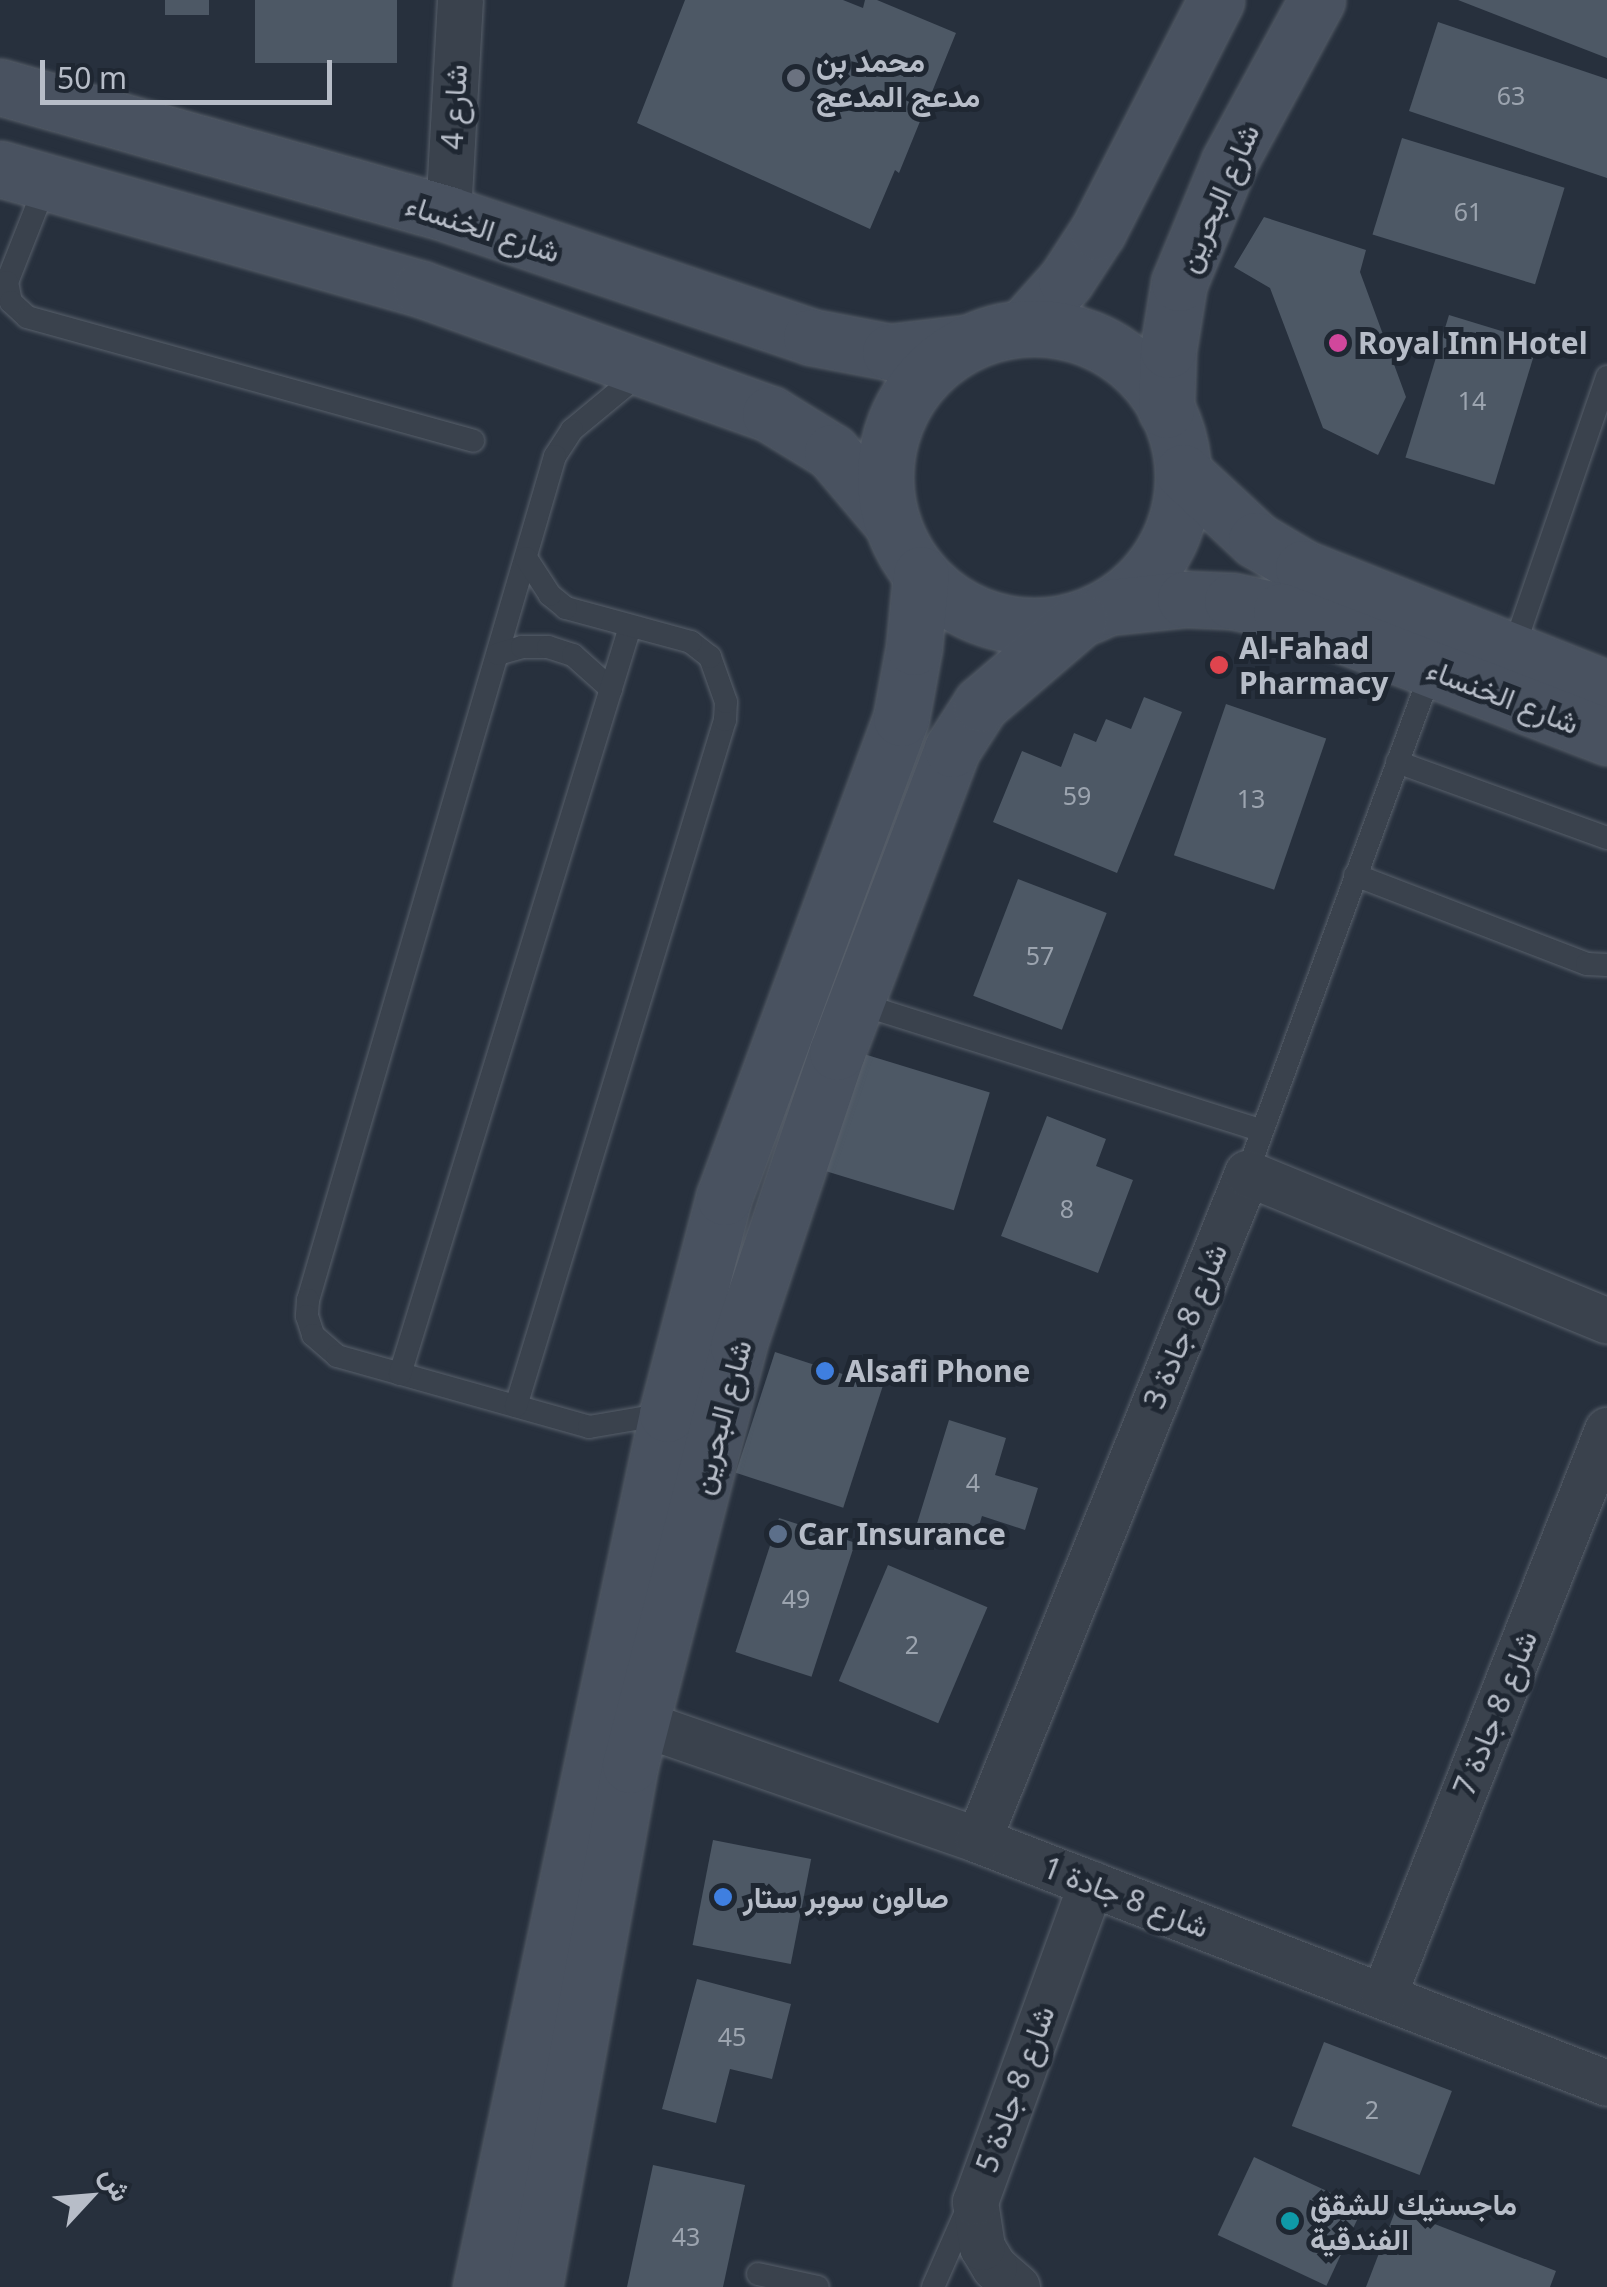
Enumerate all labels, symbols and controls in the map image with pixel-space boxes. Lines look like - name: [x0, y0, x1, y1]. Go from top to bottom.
- scale bar: [45, 40, 338, 102]
- place label: محمد بن مدعج المدعج: [816, 43, 980, 114]
- text: 50 m: [57, 57, 127, 98]
- street label: شارع 4: [434, 63, 474, 151]
- marker: محمد بن مدعج المدعج: [785, 67, 807, 89]
- house number: 63: [1497, 80, 1525, 110]
- street label: شارع البحرين: [1169, 118, 1267, 278]
- street label: شارع الخنساء: [402, 186, 564, 270]
- house number: 61: [1454, 196, 1482, 226]
- place label: Royal Inn Hotel: [1358, 325, 1588, 361]
- marker: Royal Inn Hotel: [1327, 332, 1349, 354]
- house number: 14: [1458, 385, 1486, 415]
- place label: Al-Fahad Pharmacy: [1239, 630, 1388, 700]
- street label: شارع الخنساء: [1422, 651, 1584, 741]
- marker: Al-Fahad Pharmacy: [1208, 654, 1230, 676]
- house number: 59: [1063, 780, 1091, 810]
- house number: 13: [1237, 783, 1265, 813]
- house number: 57: [1026, 940, 1054, 970]
- house number: 8: [1060, 1193, 1074, 1223]
- street label: شارع 8 جادة 3: [1136, 1238, 1234, 1414]
- street label: شارع البحرين: [683, 1336, 759, 1498]
- place label: Alsafi Phone: [845, 1353, 1030, 1389]
- marker: Alsafi Phone: [814, 1360, 836, 1382]
- house number: 4: [966, 1467, 980, 1497]
- place label: Car Insurance: [798, 1516, 1006, 1552]
- marker: Car Insurance: [767, 1523, 789, 1545]
- house number: 49: [782, 1583, 810, 1613]
- street label: شارع 8 جادة 7: [1446, 1625, 1544, 1801]
- house number: 2: [905, 1629, 919, 1659]
- street label: شارع 8 جادة 1: [1038, 1849, 1214, 1945]
- place label: صالون سوبر ستار: [743, 1879, 949, 1915]
- marker: صالون سوبر ستار: [712, 1886, 734, 1908]
- street label: شارع 8 جادة 5: [968, 2001, 1062, 2177]
- house number: 45: [718, 2021, 746, 2051]
- house number: 2: [1365, 2094, 1379, 2124]
- north arrow: [40, 2147, 140, 2247]
- text: ش: [93, 2160, 141, 2207]
- place label: ماجستيك للشقق الفندقية: [1310, 2186, 1517, 2256]
- marker: ماجستيك للشقق الفندقية: [1279, 2210, 1301, 2232]
- house number: 43: [672, 2221, 700, 2251]

